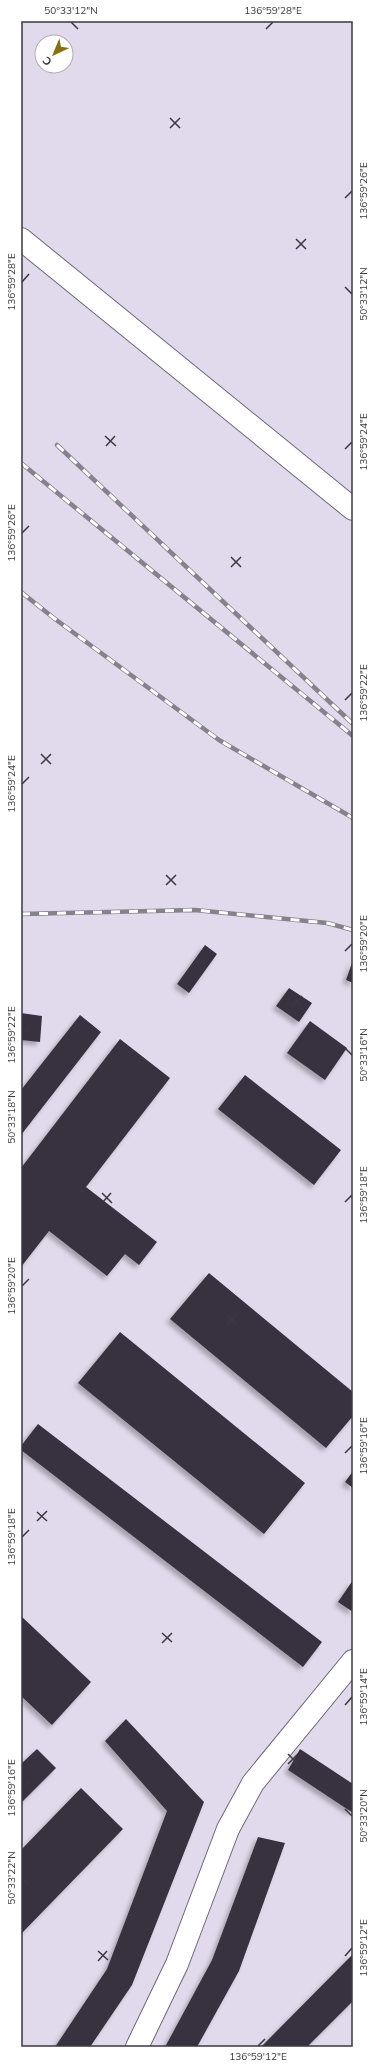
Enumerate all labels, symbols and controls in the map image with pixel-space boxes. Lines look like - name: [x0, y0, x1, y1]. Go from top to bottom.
- text: 50°33'12"N: [44, 4, 98, 17]
- text: 136°59'28"E: [244, 4, 302, 17]
- north arrow: [34, 34, 74, 74]
- text: С: [39, 53, 55, 69]
- text: 136°59'26"E: [357, 162, 370, 220]
- text: 136°59'28"E: [5, 253, 18, 311]
- text: 50°33'12"N: [357, 267, 370, 321]
- text: 136°59'24"E: [357, 413, 370, 471]
- text: 136°59'26"E: [5, 504, 18, 562]
- text: 136°59'22"E: [357, 664, 370, 722]
- text: 136°59'24"E: [5, 755, 18, 813]
- text: 136°59'20"E: [357, 915, 370, 973]
- text: 136°59'22"E: [5, 1006, 18, 1064]
- text: 50°33'16"N: [357, 1028, 370, 1082]
- text: 50°33'18"N: [5, 1090, 18, 1144]
- text: 136°59'18"E: [357, 1166, 370, 1224]
- text: 136°59'20"E: [5, 1257, 18, 1315]
- text: 136°59'16"E: [357, 1417, 370, 1475]
- text: 136°59'18"E: [5, 1508, 18, 1566]
- text: 136°59'14"E: [357, 1668, 370, 1726]
- text: 136°59'16"E: [5, 1759, 18, 1817]
- text: 50°33'20"N: [357, 1789, 370, 1843]
- text: 50°33'22"N: [5, 1851, 18, 1905]
- text: 136°59'12"E: [357, 1919, 370, 1977]
- text: 136°59'12"E: [229, 2050, 287, 2063]

